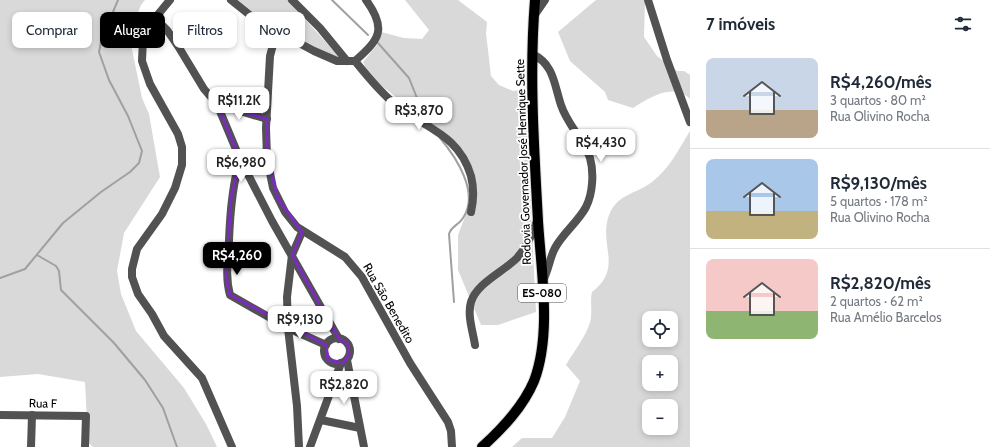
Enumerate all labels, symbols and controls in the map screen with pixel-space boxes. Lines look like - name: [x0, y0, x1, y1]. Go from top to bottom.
- chip: Comprar: [12, 12, 92, 48]
- chip: Alugar: [100, 12, 165, 48]
- chip: Filtros: [173, 12, 237, 48]
- chip: Novo: [245, 12, 305, 48]
- icon: filters: [952, 13, 974, 35]
- text: 7 imóveis: [706, 14, 775, 34]
- street label: Rodovia Governador José Henrique Sette: [512, 59, 534, 265]
- text: R$4,260/mês: [830, 72, 932, 92]
- icon: home: [738, 74, 786, 122]
- pin: R$11.2K: [202, 87, 276, 121]
- text: R$11.2K: [217, 92, 261, 108]
- text: 3 quartos · 80 m²: [830, 92, 926, 108]
- pin: R$3,870: [382, 97, 456, 131]
- text: R$3,870: [394, 102, 444, 118]
- text: Rua Olivino Rocha: [830, 108, 930, 124]
- pin: R$4,430: [564, 129, 638, 163]
- text: R$4,430: [575, 134, 627, 150]
- pin: R$6,980: [204, 149, 278, 183]
- text: R$6,980: [216, 154, 266, 170]
- text: R$9,130/mês: [830, 173, 927, 193]
- icon: home: [738, 175, 786, 223]
- text: 5 quartos · 178 m²: [830, 193, 927, 209]
- text: Rua Olivino Rocha: [830, 209, 930, 225]
- pin: R$4,260: [200, 242, 274, 276]
- text: R$4,260: [212, 247, 262, 263]
- street label: Rua São Benedito: [360, 260, 418, 346]
- text: R$2,820/mês: [830, 273, 931, 293]
- icon: home: [738, 275, 786, 323]
- road number: ES-080: [518, 284, 566, 302]
- text: 2 quartos · 62 m²: [830, 293, 923, 309]
- pin: R$9,130: [263, 306, 337, 340]
- text: Rua Amélio Barcelos: [830, 309, 942, 325]
- text: R$9,130: [277, 311, 323, 327]
- map controls: [642, 311, 678, 435]
- button: locate: [642, 311, 678, 347]
- button: +: [642, 355, 678, 391]
- pin: R$2,820: [307, 371, 381, 405]
- text: R$2,820: [319, 376, 369, 392]
- street label: Rua F: [29, 395, 58, 411]
- button: −: [642, 399, 678, 435]

